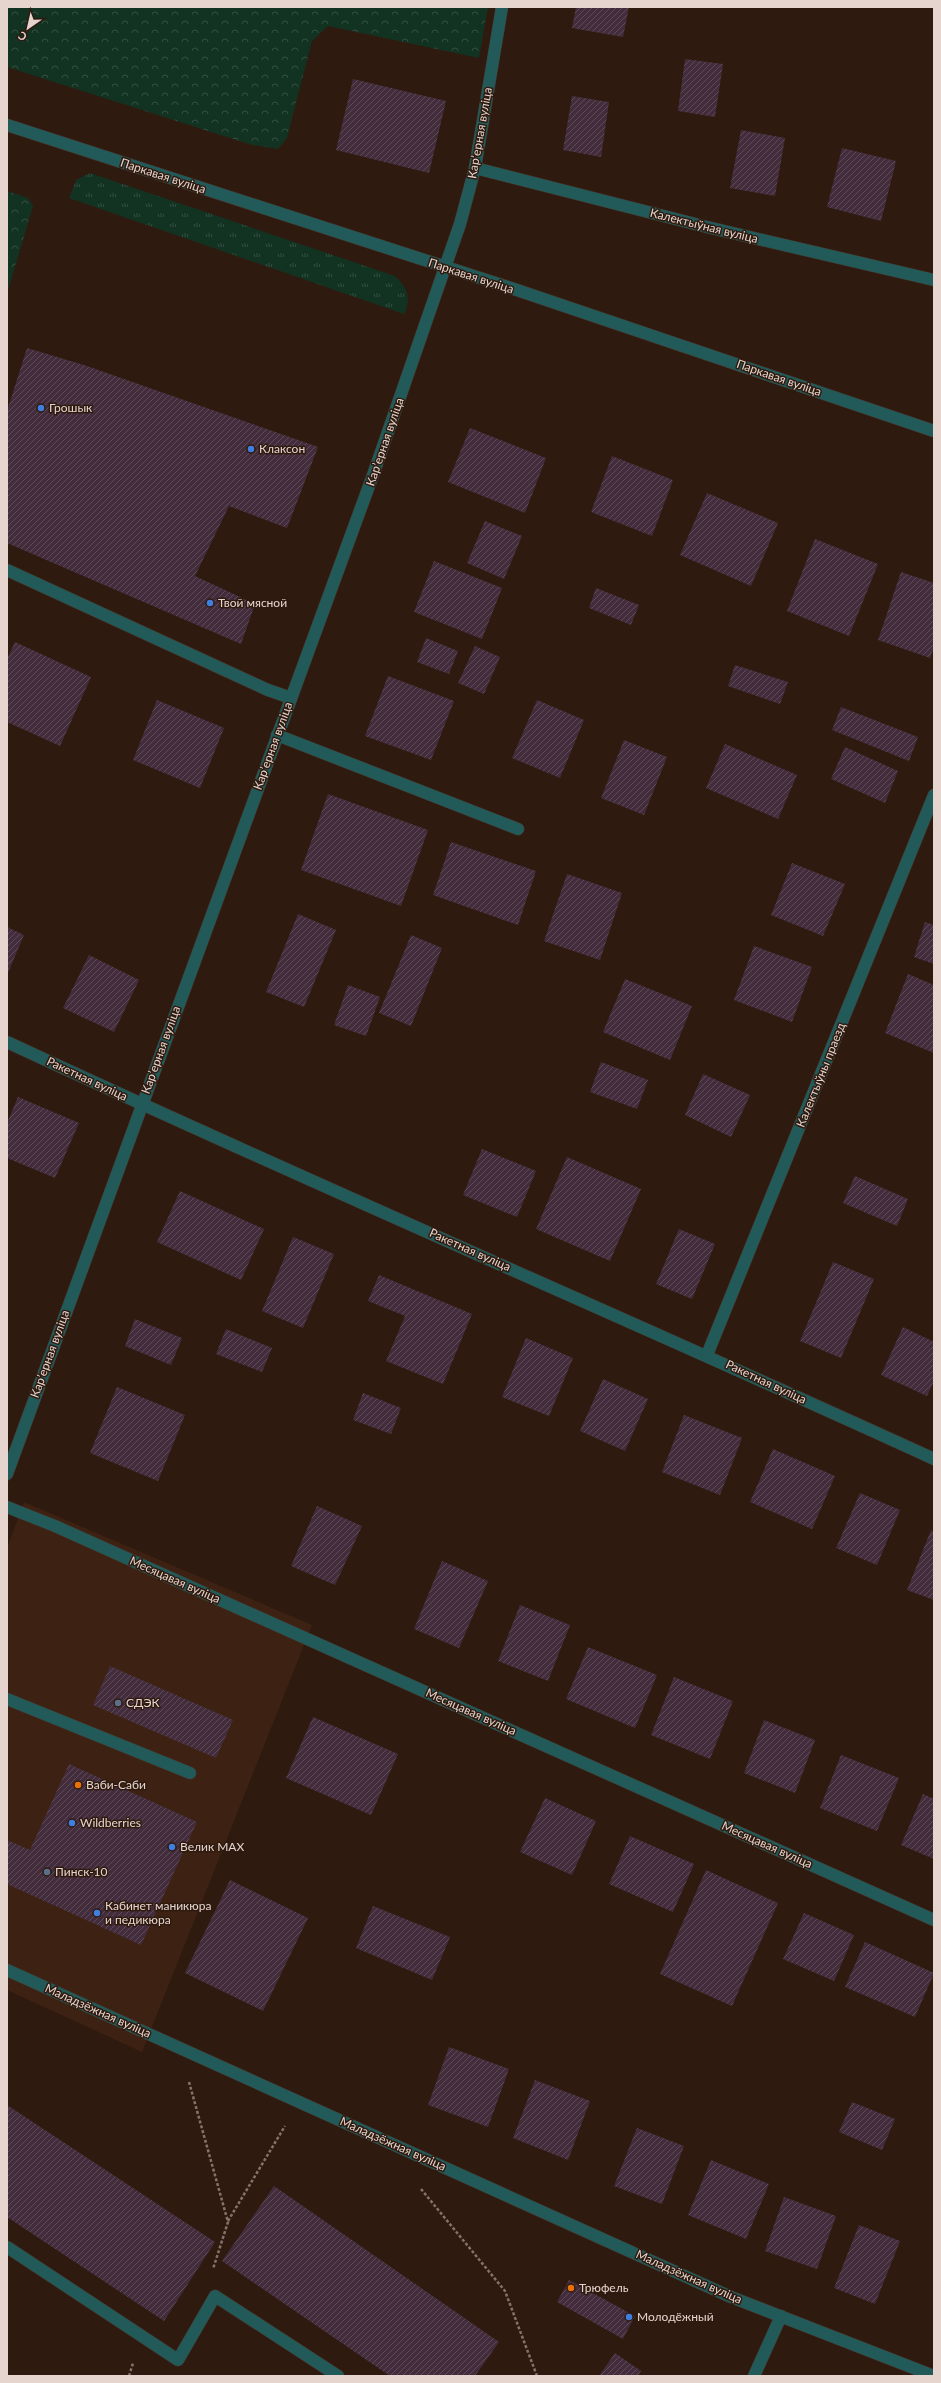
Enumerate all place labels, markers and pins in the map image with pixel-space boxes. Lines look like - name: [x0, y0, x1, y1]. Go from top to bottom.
- place label: Грошык: [49, 400, 93, 415]
- marker: Грошык: [36, 403, 46, 413]
- place label: Клаксон: [259, 441, 305, 456]
- marker: Клаксон: [246, 444, 256, 454]
- place label: Твой мясной: [218, 595, 287, 610]
- marker: Твой мясной: [205, 598, 215, 608]
- place label: СДЭК: [126, 1695, 160, 1710]
- marker: СДЭК: [113, 1698, 123, 1708]
- place label: Ваби-Саби: [86, 1777, 146, 1792]
- marker: Ваби-Саби: [73, 1780, 83, 1790]
- place label: Wildberries: [80, 1815, 141, 1830]
- marker: Wildberries: [67, 1818, 77, 1828]
- place label: Велик МАХ: [180, 1839, 244, 1854]
- marker: Велик МАХ: [167, 1842, 177, 1852]
- place label: Пинск-10: [55, 1864, 108, 1879]
- marker: Пинск-10: [42, 1867, 52, 1877]
- place label: Кабинет маникюра и педикюра: [105, 1898, 211, 1927]
- marker: Кабинет маникюра и педикюра: [92, 1908, 102, 1918]
- place label: Трюфель: [579, 2280, 629, 2295]
- marker: Трюфель: [566, 2283, 576, 2293]
- place label: Молодёжный: [637, 2309, 714, 2324]
- marker: Молодёжный: [624, 2312, 634, 2322]

